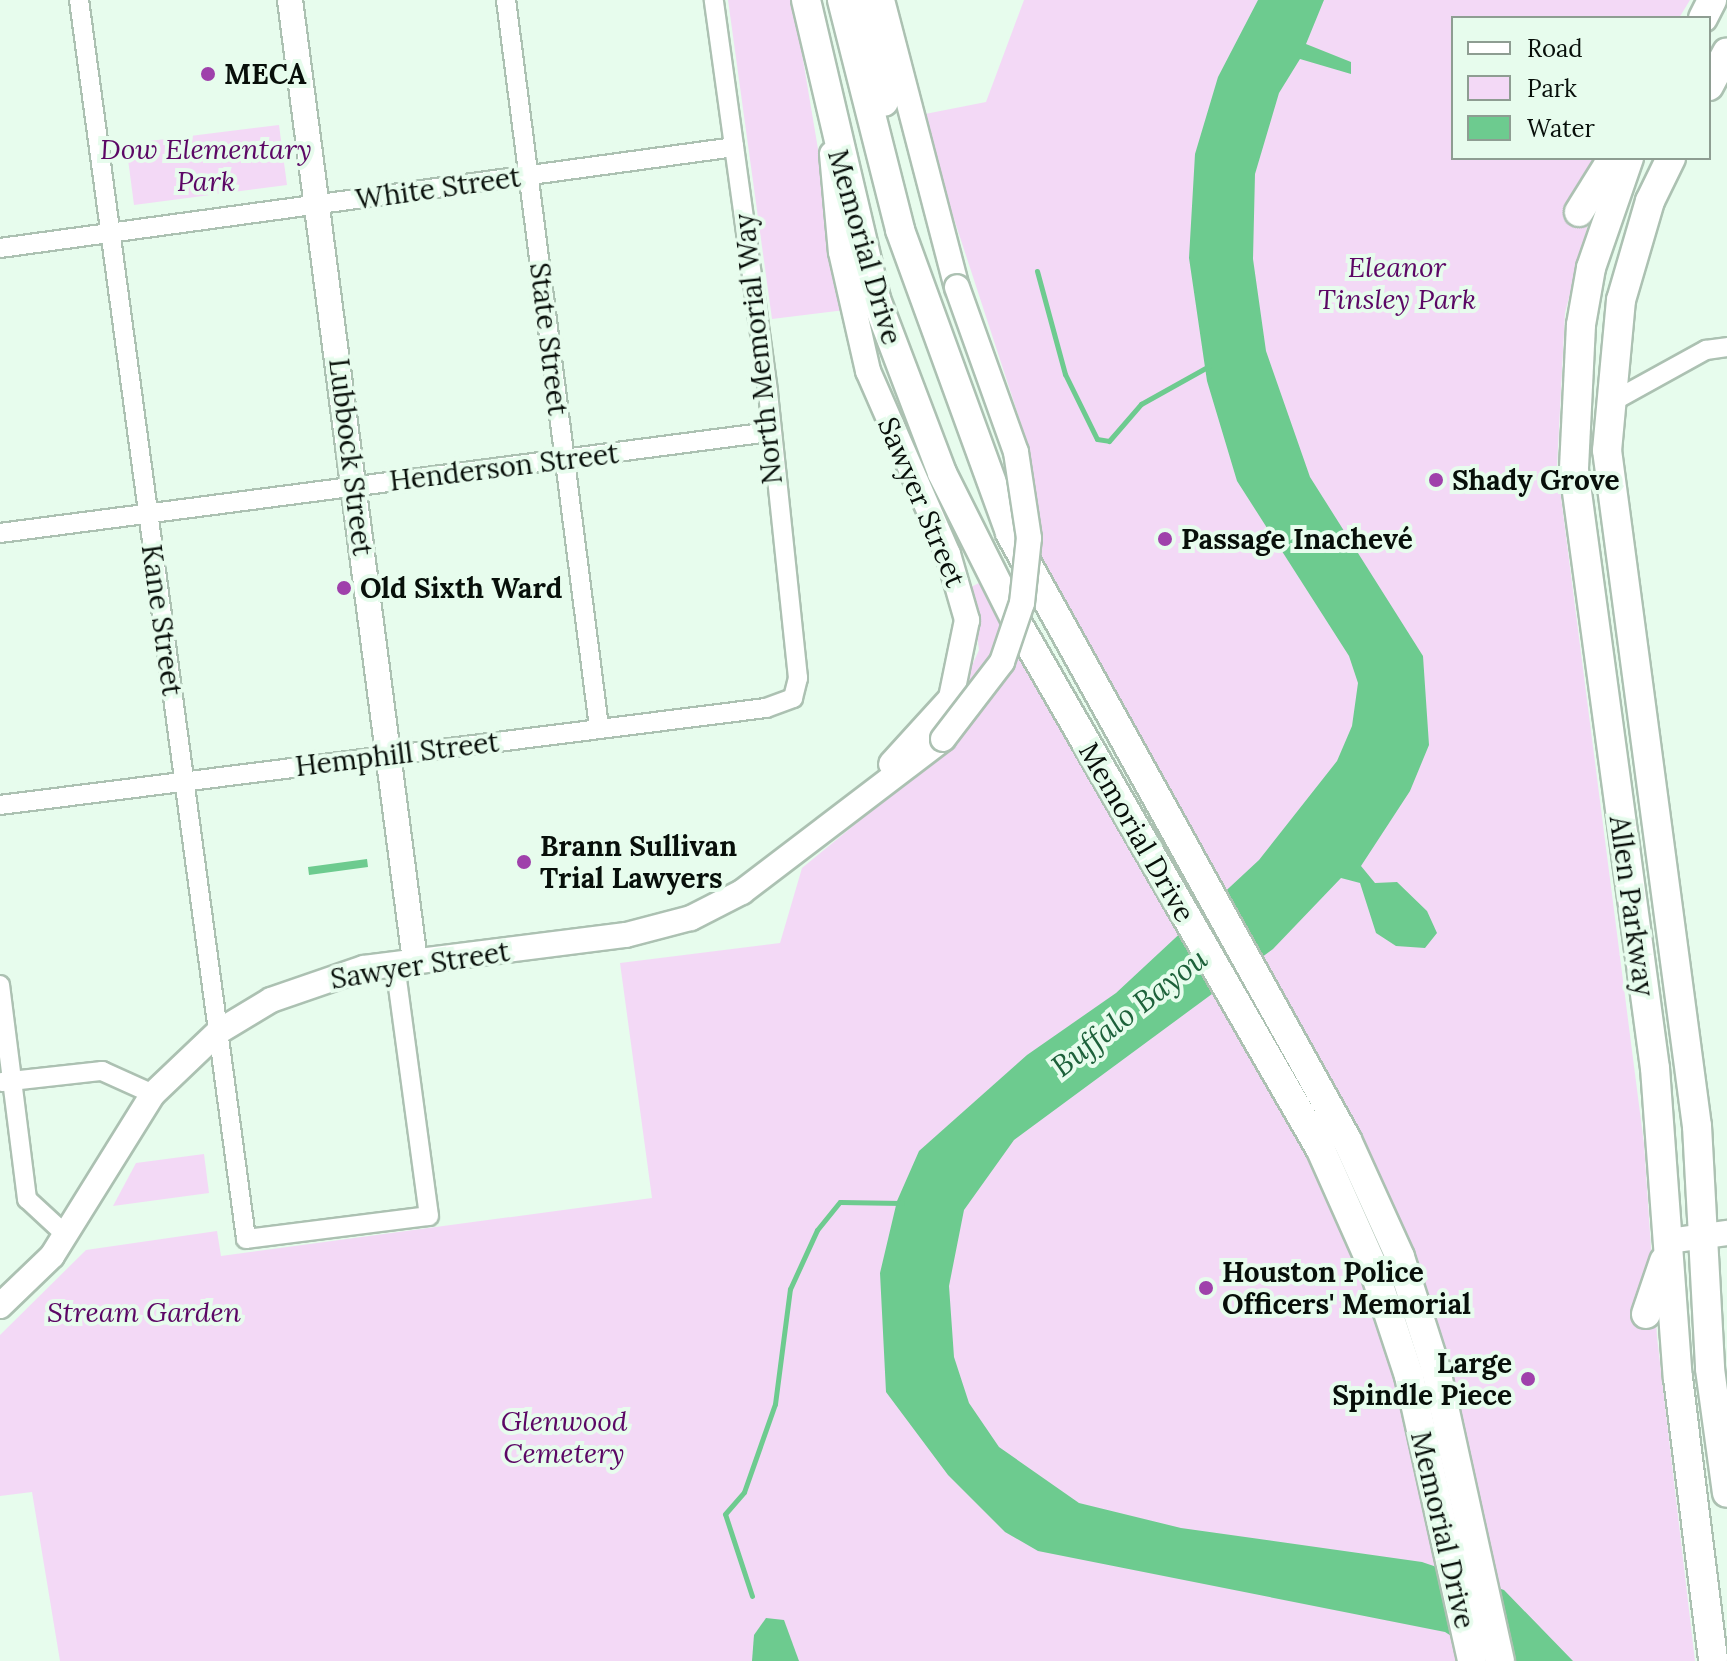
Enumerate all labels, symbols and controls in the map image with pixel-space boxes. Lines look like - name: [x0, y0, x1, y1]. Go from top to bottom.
- legend: [1451, 16, 1711, 160]
- text: Road: [1527, 33, 1583, 64]
- place label: MECA: [224, 57, 306, 91]
- marker: MECA: [199, 65, 217, 83]
- text: Park: [1527, 73, 1577, 104]
- text: Water: [1527, 113, 1595, 144]
- park label: Dow Elementary Park: [100, 132, 312, 198]
- street label: Memorial Drive: [821, 146, 909, 348]
- street label: White Street: [353, 160, 523, 216]
- street label: North Memorial Way: [727, 212, 789, 486]
- park label: Eleanor Tinsley Park: [1318, 250, 1476, 316]
- street label: State Street: [523, 261, 575, 417]
- street label: Lubbock Street: [322, 356, 380, 558]
- street label: Sawyer Street: [871, 412, 973, 592]
- street label: Henderson Street: [388, 436, 620, 498]
- place label: Shady Grove: [1452, 463, 1620, 497]
- marker: Shady Grove: [1427, 471, 1445, 489]
- place label: Passage Inachevé: [1181, 522, 1413, 556]
- marker: Passage Inachevé: [1156, 530, 1174, 548]
- street label: Kane Street: [135, 542, 189, 698]
- place label: Old Sixth Ward: [360, 571, 562, 605]
- marker: Old Sixth Ward: [335, 579, 353, 597]
- street label: Hemphill Street: [293, 725, 501, 783]
- street label: Memorial Drive: [1072, 736, 1202, 928]
- street label: Allen Parkway: [1603, 814, 1661, 998]
- place label: Brann Sullivan Trial Lawyers: [540, 829, 737, 895]
- marker: Brann Sullivan Trial Lawyers: [515, 853, 533, 871]
- street label: Sawyer Street: [328, 934, 512, 996]
- water label: Buffalo Bayou: [1044, 940, 1214, 1084]
- place label: Houston Police Officers' Memorial: [1222, 1255, 1471, 1321]
- marker: Houston Police Officers' Memorial: [1197, 1279, 1215, 1297]
- park label: Stream Garden: [47, 1295, 241, 1329]
- place label: Large Spindle Piece: [1332, 1346, 1512, 1412]
- marker: Large Spindle Piece: [1519, 1370, 1537, 1388]
- park label: Glenwood Cemetery: [501, 1404, 627, 1470]
- street label: Memorial Drive: [1404, 1428, 1482, 1632]

